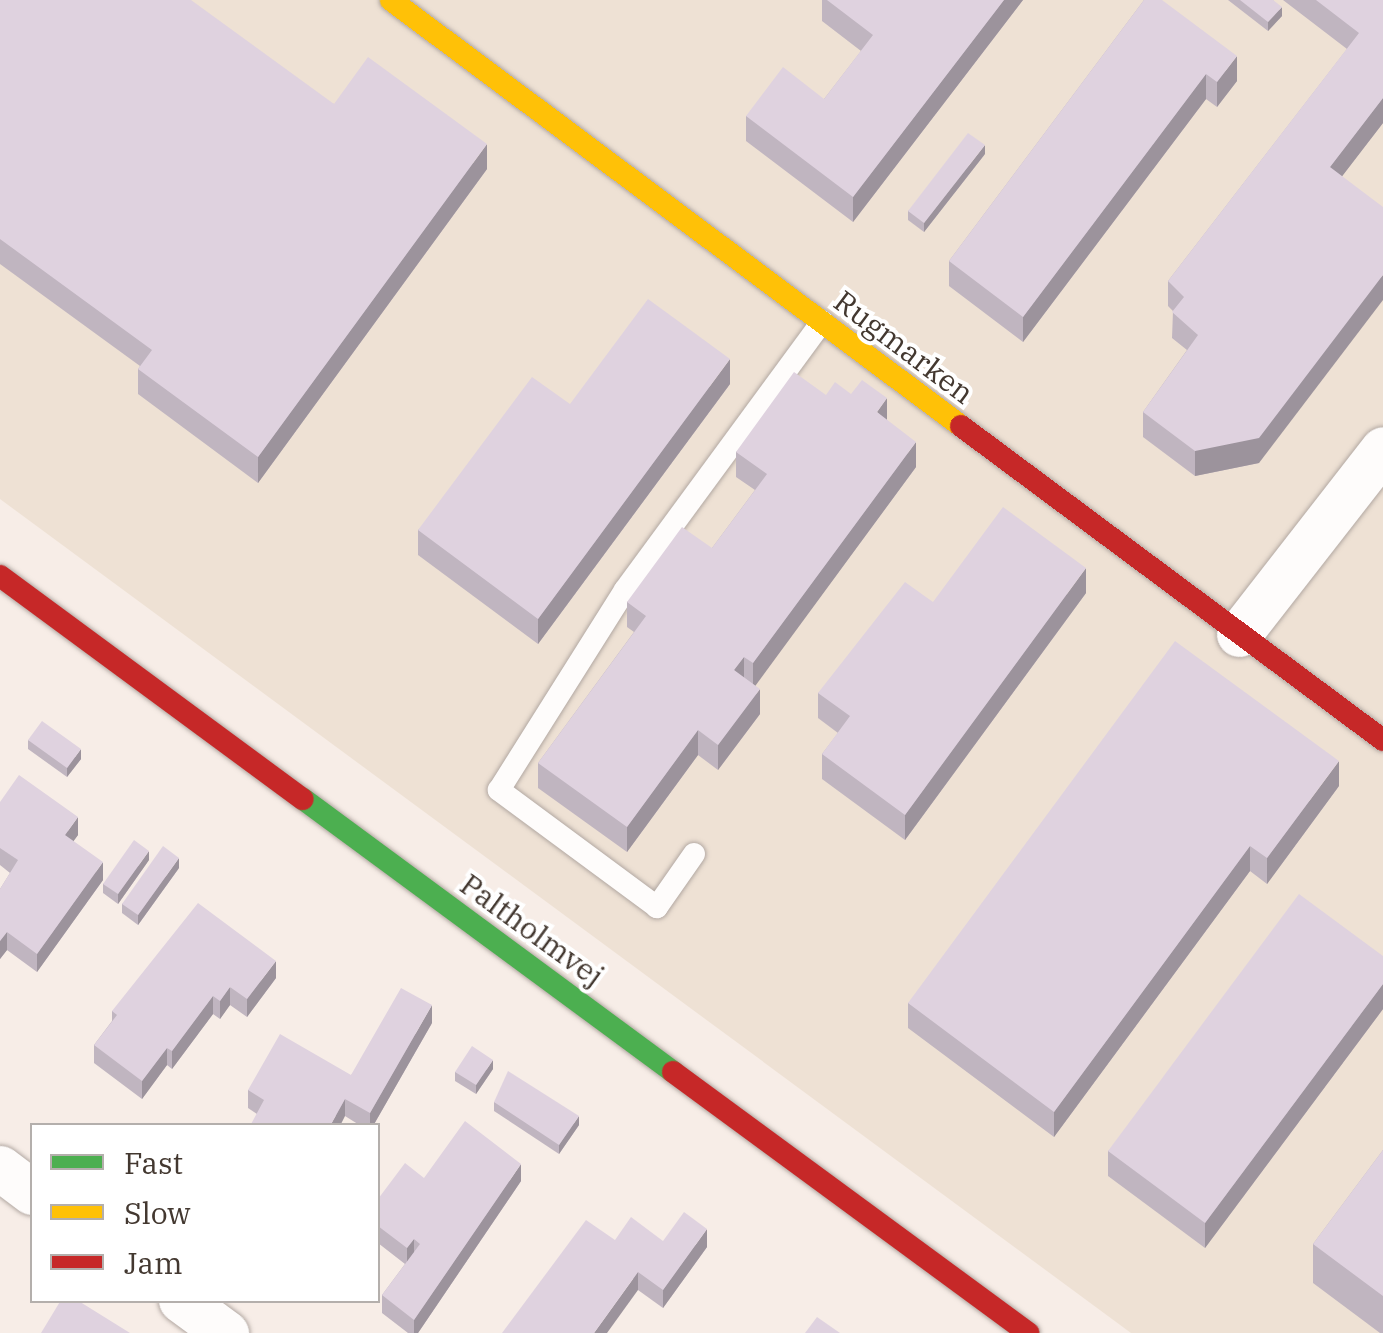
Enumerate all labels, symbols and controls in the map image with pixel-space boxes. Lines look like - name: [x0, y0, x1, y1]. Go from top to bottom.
- street label: Rugmarken: [827, 283, 981, 411]
- street label: Paltholmvej: [453, 866, 611, 994]
- legend: [30, 1123, 380, 1303]
- text: Fast: [124, 1143, 183, 1182]
- text: Slow: [124, 1193, 191, 1232]
- text: Jam: [124, 1243, 183, 1282]

